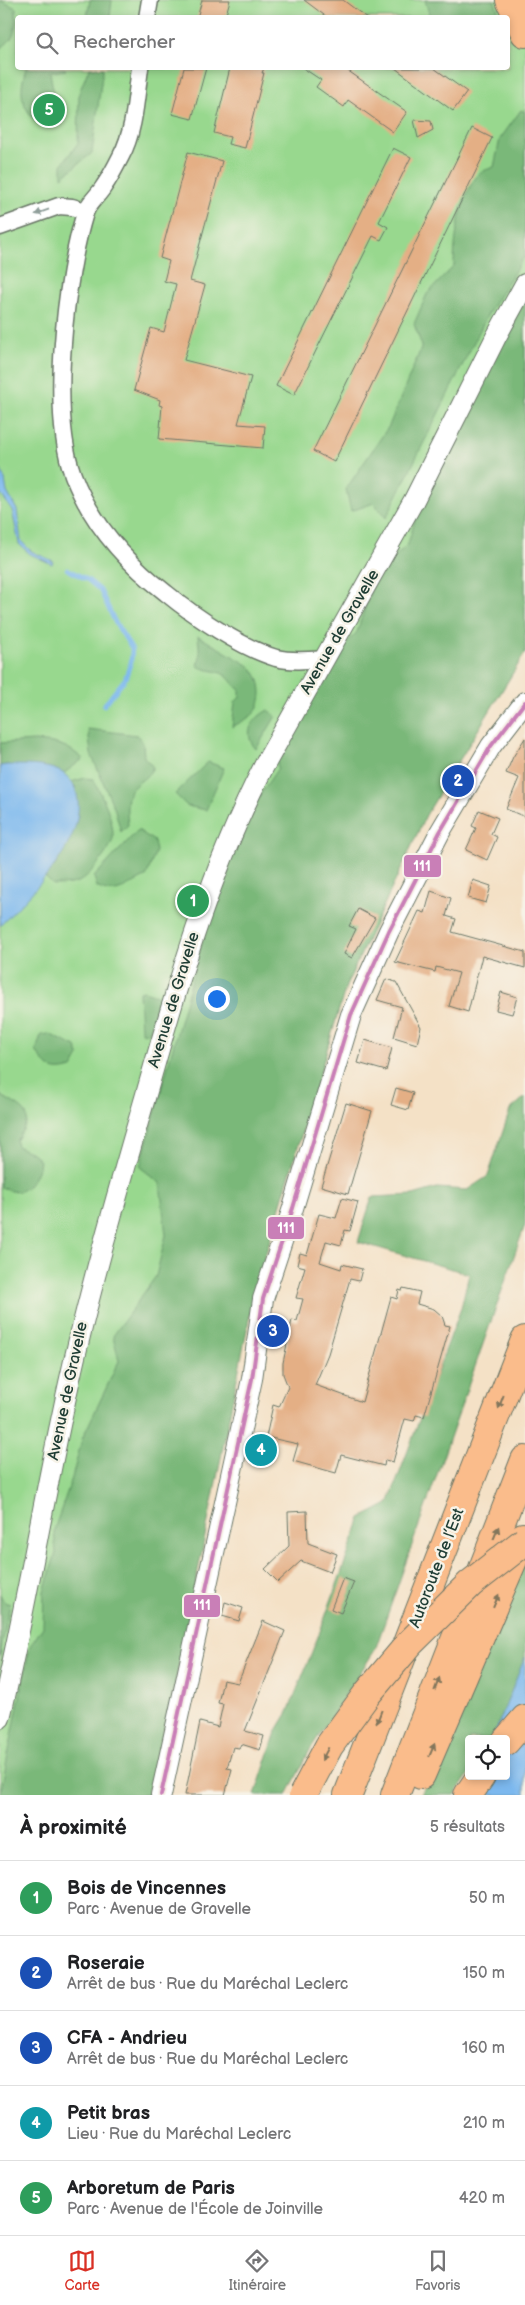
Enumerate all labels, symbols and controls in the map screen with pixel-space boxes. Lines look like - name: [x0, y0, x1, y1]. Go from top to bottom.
- search box: [15, 15, 510, 70]
- icon: search: [33, 29, 61, 57]
- text: Rechercher: [73, 31, 175, 54]
- pin: 5: [33, 91, 65, 129]
- one-way arrow: [34, 208, 49, 216]
- street label: Avenue de Gravelle: [297, 566, 384, 698]
- pin: 2: [442, 762, 474, 800]
- line badge: 111: [403, 854, 442, 878]
- text: 111: [413, 858, 431, 875]
- pin: 1: [177, 882, 209, 920]
- street label: Avenue de Gravelle: [144, 929, 204, 1070]
- your location: [204, 986, 230, 1012]
- line badge: 111: [267, 1216, 305, 1240]
- text: 111: [277, 1220, 295, 1237]
- pin: 3: [257, 1312, 289, 1350]
- street label: Avenue de Gravelle: [44, 1320, 92, 1462]
- one-way arrow: [497, 1395, 505, 1410]
- pin: 4: [245, 1431, 277, 1469]
- street label: Autoroute de l’Est: [405, 1505, 469, 1630]
- one-way arrow: [493, 1526, 501, 1540]
- line badge: 111: [183, 1594, 221, 1618]
- one-way arrow: [492, 1594, 500, 1608]
- text: 111: [193, 1597, 211, 1614]
- one-way arrow: [433, 1676, 441, 1691]
- one-way arrow: [375, 1710, 383, 1725]
- map controls: [465, 1735, 510, 1780]
- button: locate: [465, 1735, 510, 1780]
- one-way arrow: [428, 1742, 436, 1757]
- one-way arrow: [321, 1747, 329, 1761]
- text: À proximité: [20, 1815, 127, 1840]
- text: 5 résultats: [430, 1818, 505, 1837]
- text: Bois de Vincennes: [67, 1877, 226, 1900]
- text: 1: [33, 1889, 39, 1908]
- text: 50 m: [469, 1889, 505, 1908]
- text: Parc · Avenue de Gravelle: [67, 1900, 251, 1919]
- text: Roseraie: [67, 1952, 145, 1975]
- text: 2: [31, 1964, 41, 1983]
- text: 150 m: [463, 1964, 505, 1983]
- text: Arrêt de bus · Rue du Maréchal Leclerc: [67, 1975, 348, 1994]
- text: CFA - Andrieu: [67, 2027, 187, 2050]
- text: 3: [31, 2039, 41, 2058]
- text: 160 m: [462, 2039, 505, 2058]
- text: Arrêt de bus · Rue du Maréchal Leclerc: [67, 2050, 348, 2069]
- text: Petit bras: [67, 2102, 150, 2125]
- text: 4: [31, 2114, 41, 2133]
- text: 210 m: [463, 2114, 505, 2133]
- text: Lieu · Rue du Maréchal Leclerc: [67, 2125, 291, 2144]
- text: Arboretum de Paris: [67, 2177, 235, 2200]
- text: 5: [31, 2189, 41, 2208]
- text: 420 m: [459, 2189, 505, 2208]
- text: Parc · Avenue de l'École de Joinville: [67, 2200, 323, 2219]
- tab: Carte: [64, 2247, 100, 2294]
- tab: Itinéraire: [229, 2247, 286, 2294]
- tab: Favoris: [415, 2247, 461, 2294]

